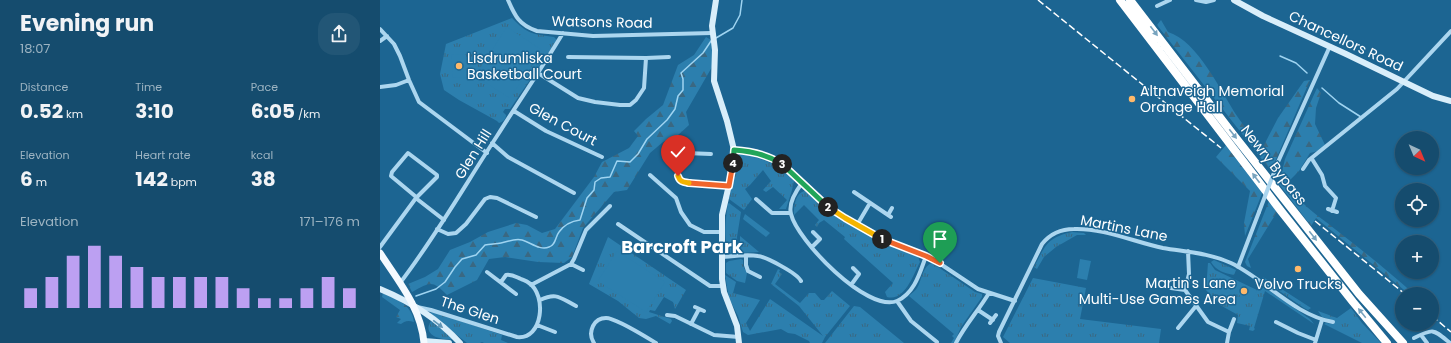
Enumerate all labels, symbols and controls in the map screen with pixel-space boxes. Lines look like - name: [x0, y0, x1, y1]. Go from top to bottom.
- street label: Chancellors Road: [1286, 6, 1406, 76]
- text: Evening run: [20, 8, 154, 39]
- street label: Watsons Road: [551, 11, 653, 33]
- button: share: [318, 13, 360, 55]
- one-way arrow: [1149, 26, 1157, 36]
- text: 18:07: [20, 39, 50, 58]
- place label: Lisdrumliska Basketball Court: [467, 48, 582, 84]
- marker: Lisdrumliska Basketball Court: [454, 61, 464, 71]
- text: Distance: [20, 79, 68, 95]
- text: Time: [135, 79, 162, 95]
- text: Pace: [251, 79, 278, 95]
- place label: Altnaveigh Memorial Orange Hall: [1140, 81, 1284, 117]
- marker: Altnaveigh Memorial Orange Hall: [1127, 94, 1137, 104]
- text: 0.52: [20, 97, 63, 125]
- text: 3:10: [135, 97, 174, 125]
- text: 6:05: [251, 97, 295, 125]
- street label: Glen Court: [525, 98, 601, 150]
- text: km: [63, 106, 83, 122]
- text: /km: [295, 106, 320, 122]
- street label: Newry Bypass: [1236, 121, 1312, 209]
- street label: Glen Hill: [450, 125, 496, 183]
- one-way arrow: [1229, 129, 1237, 140]
- north arrow: [1395, 131, 1439, 175]
- map controls: [1395, 131, 1439, 331]
- pin: [661, 135, 695, 176]
- icon: check: [667, 141, 689, 163]
- text: Elevation: [20, 147, 70, 163]
- text: Heart rate: [135, 147, 191, 163]
- text: kcal: [251, 147, 273, 163]
- pin: 4: [723, 153, 743, 173]
- pin: 3: [772, 154, 792, 174]
- text: 4: [729, 155, 737, 171]
- text: 3: [779, 156, 785, 172]
- text: 6: [20, 165, 33, 193]
- text: 142: [135, 165, 168, 193]
- text: 38: [251, 165, 276, 193]
- one-way arrow: [1251, 173, 1260, 184]
- text: m: [33, 174, 47, 190]
- text: bpm: [168, 174, 197, 190]
- button: locate: [1395, 183, 1439, 227]
- pin: 2: [818, 197, 838, 217]
- text: 2: [825, 199, 831, 215]
- street label: Martins Lane: [1079, 210, 1170, 246]
- text: Elevation: [20, 212, 79, 231]
- text: 171–176 m: [299, 212, 360, 231]
- pin: [923, 222, 957, 263]
- icon: arrive: [929, 228, 951, 250]
- pin: 1: [872, 229, 892, 249]
- text: 1: [880, 231, 884, 247]
- one-way arrow: [1309, 231, 1318, 242]
- district label: Barcroft Park: [621, 234, 744, 259]
- button: +: [1395, 235, 1439, 279]
- marker: Volvo Trucks: [1293, 264, 1303, 274]
- place label: Martin's Lane Multi-Use Games Area: [1079, 273, 1236, 309]
- place label: Volvo Trucks: [1254, 274, 1342, 294]
- marker: Martin's Lane Multi-Use Games Area: [1239, 286, 1249, 296]
- button: −: [1395, 287, 1439, 331]
- street label: The Glen: [438, 291, 502, 329]
- one-way arrow: [1357, 308, 1366, 319]
- one-way arrow: [433, 320, 443, 328]

